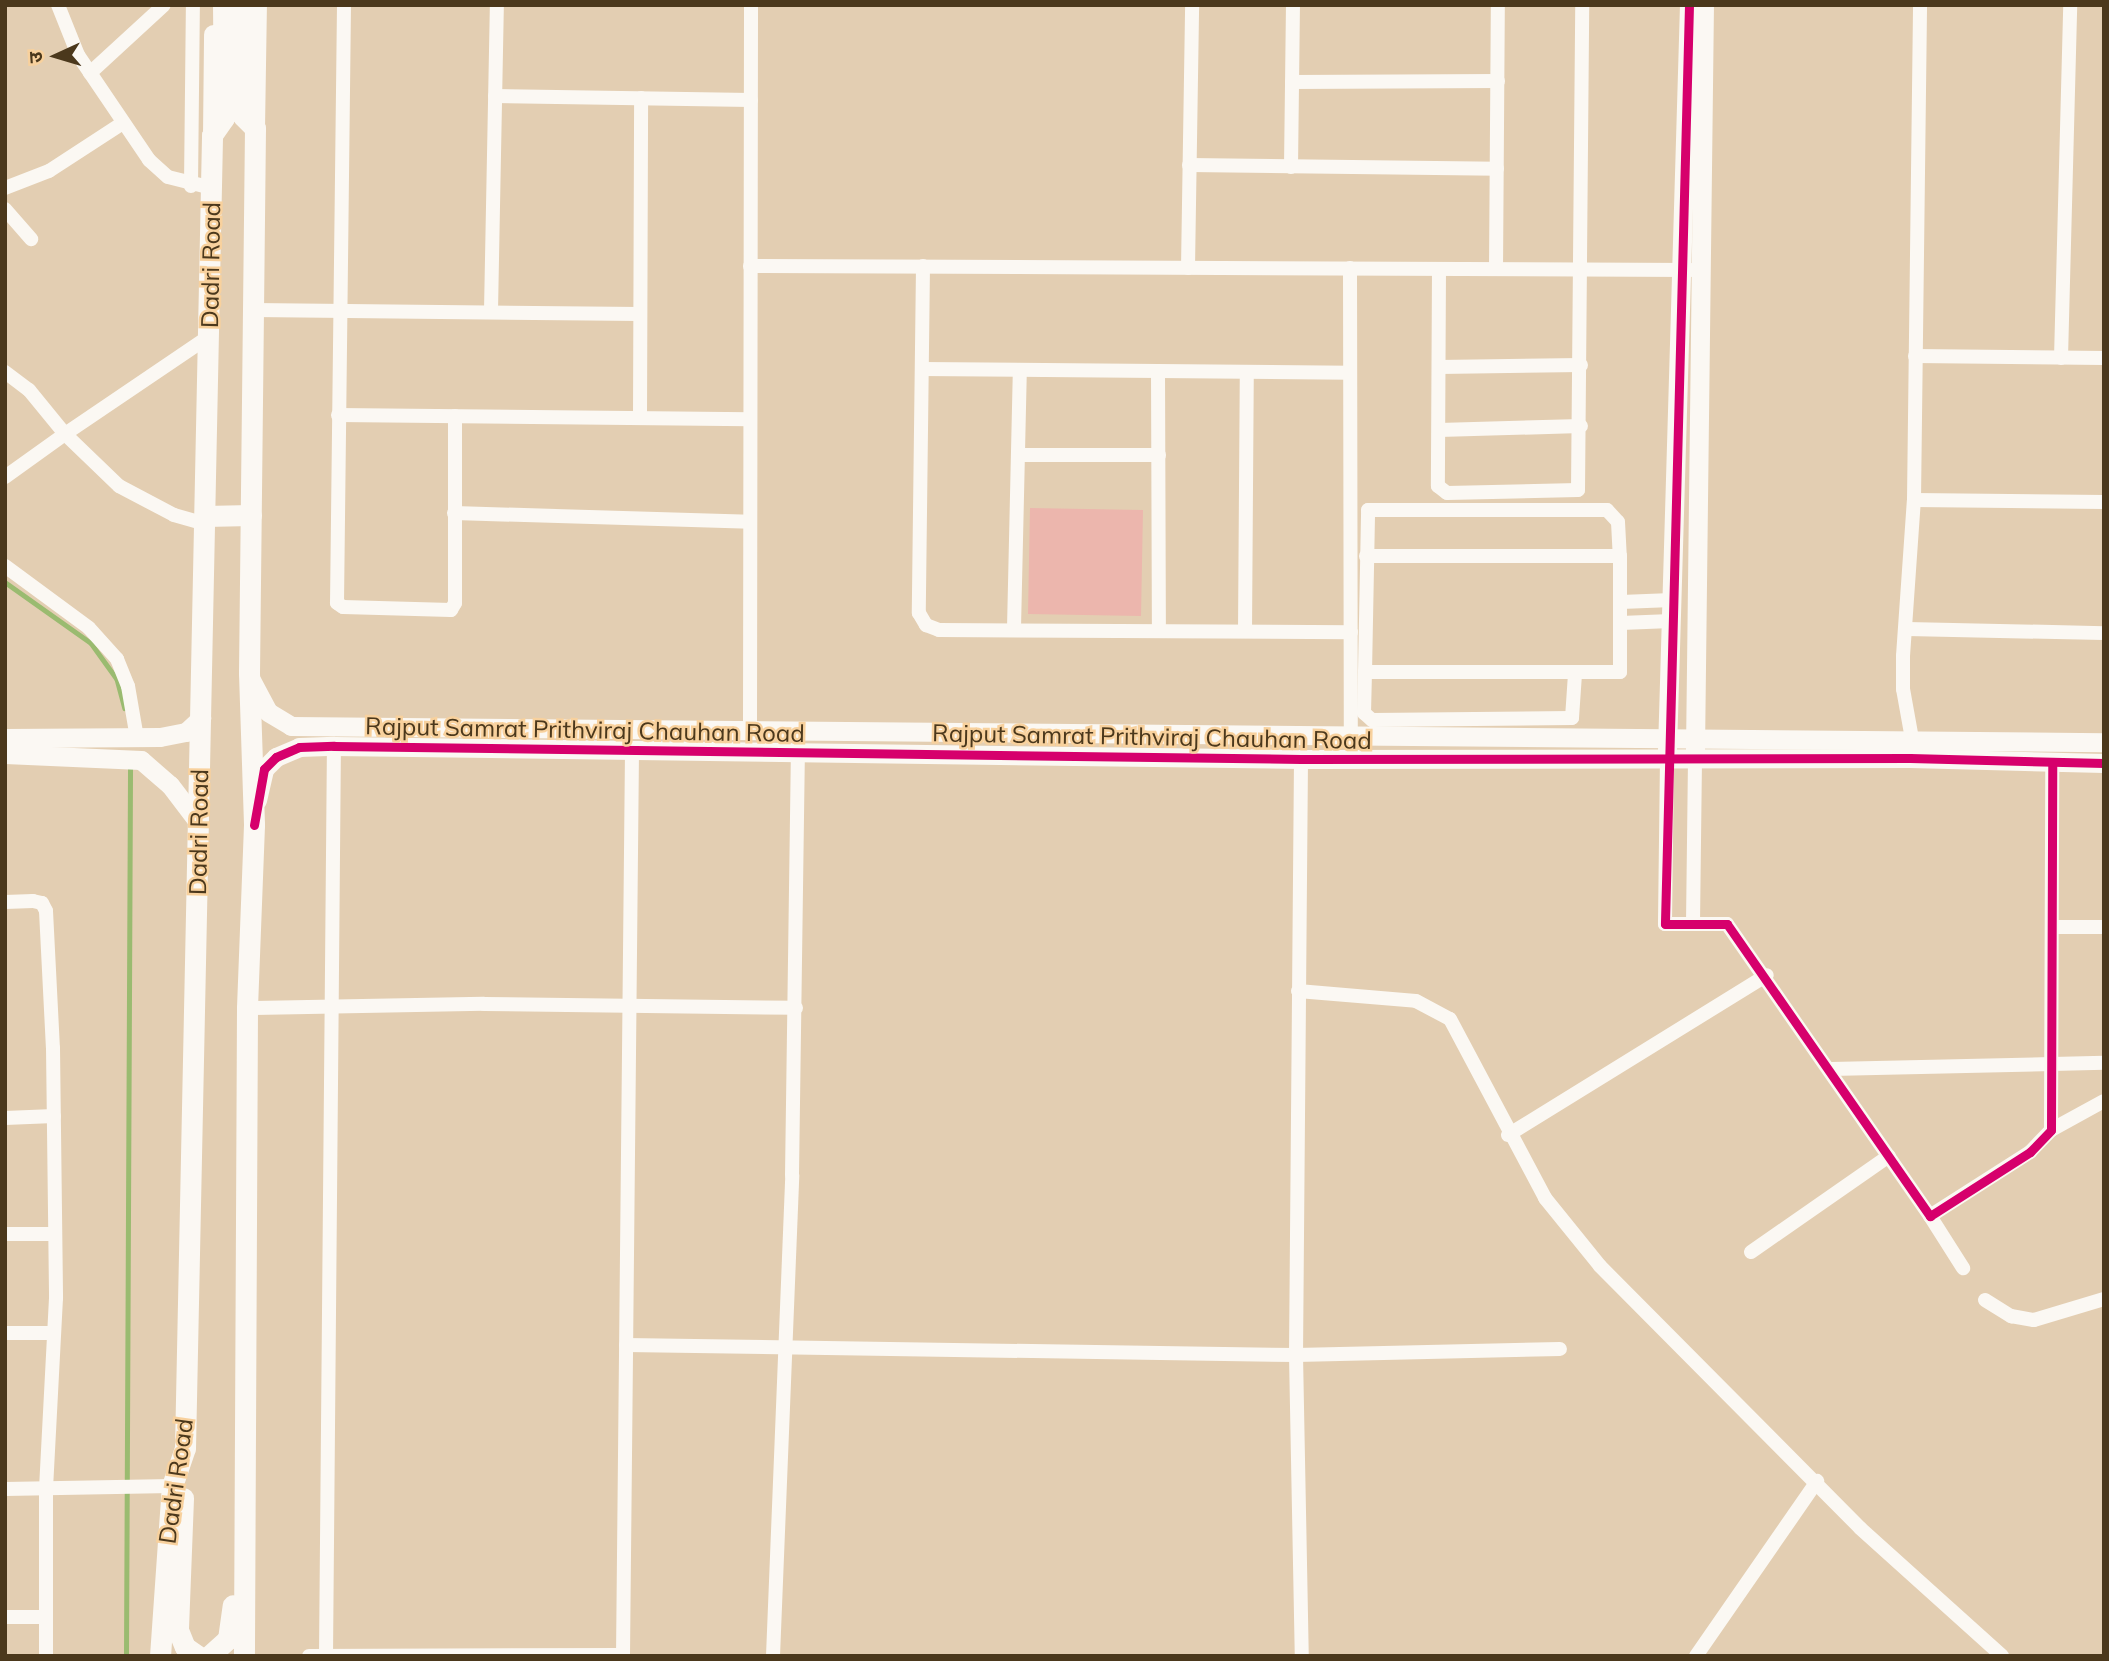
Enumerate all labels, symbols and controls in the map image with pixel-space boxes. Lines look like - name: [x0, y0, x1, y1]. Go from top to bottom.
- north arrow: [21, 21, 91, 91]
- text: उ: [23, 51, 47, 64]
- street label: Dadri Road: [196, 202, 226, 328]
- street label: Rajput Samrat Prithviraj Chauhan Road: [365, 712, 805, 748]
- street label: Rajput Samrat Prithviraj Chauhan Road: [932, 719, 1372, 755]
- street label: Dadri Road: [184, 769, 214, 895]
- street label: Dadri Road: [153, 1416, 199, 1546]

